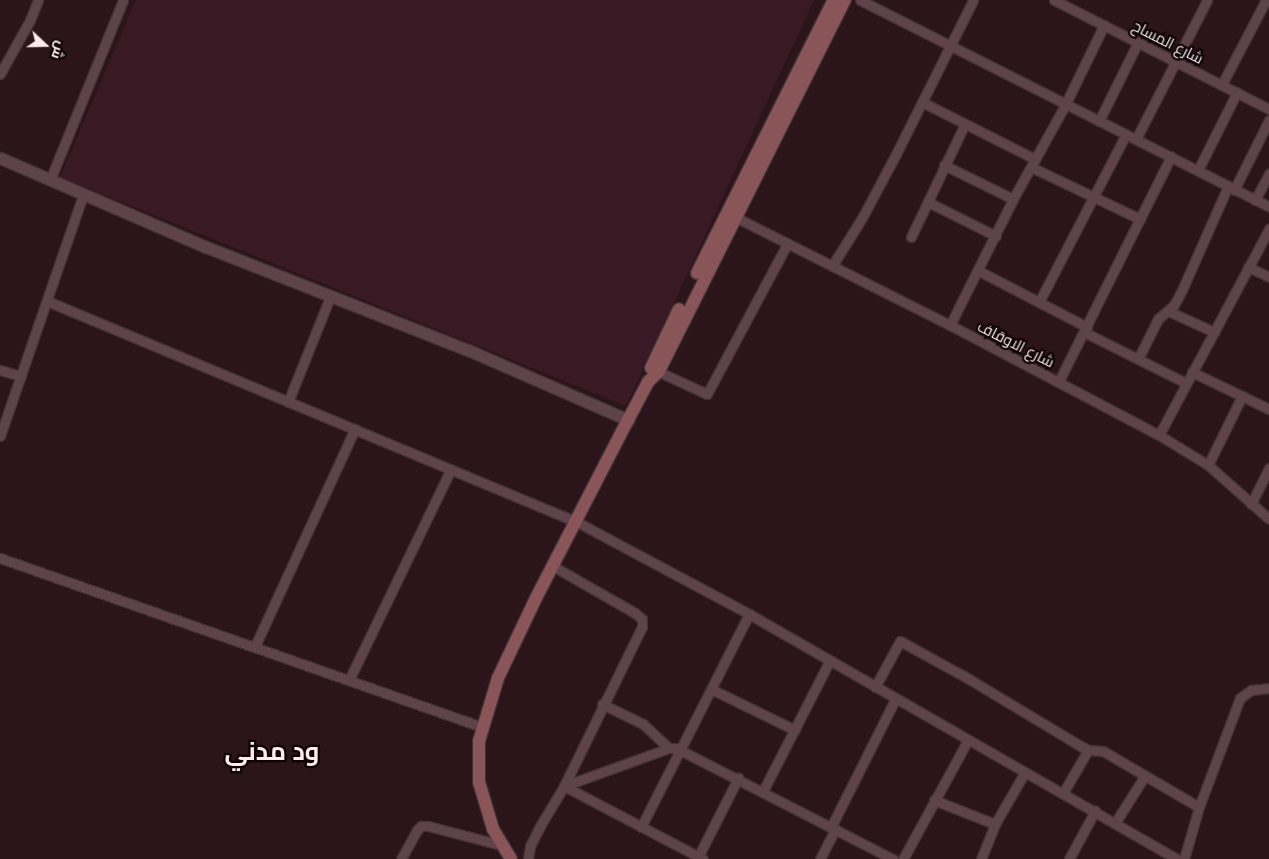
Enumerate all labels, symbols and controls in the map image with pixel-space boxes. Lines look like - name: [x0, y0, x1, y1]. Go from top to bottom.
- street label: شارع المساح: [1130, 16, 1206, 68]
- north arrow: [20, 20, 70, 70]
- text: ش: [47, 39, 71, 62]
- street label: شارع الاوقاف: [975, 317, 1057, 371]
- district label: ود مدني: [225, 736, 319, 766]

